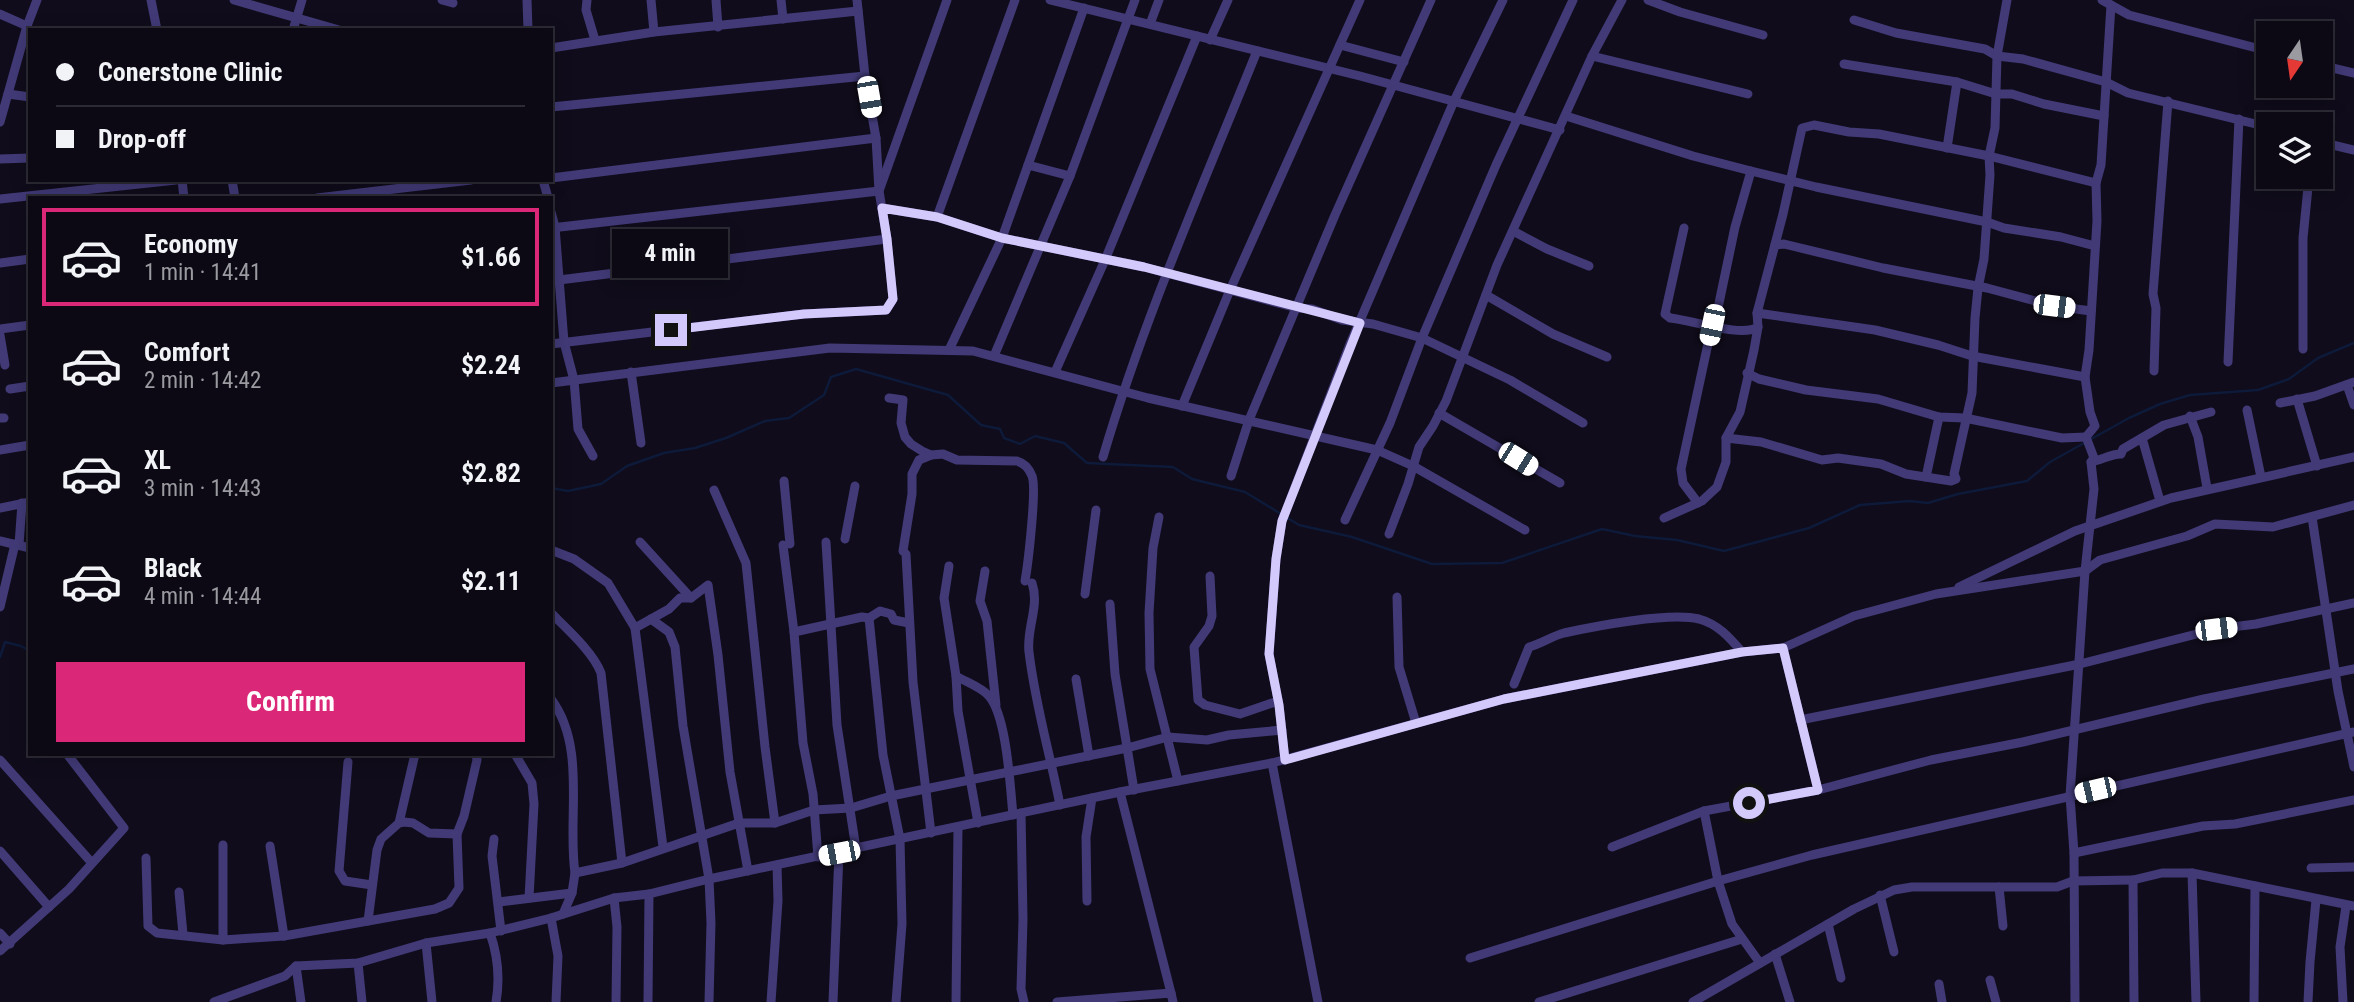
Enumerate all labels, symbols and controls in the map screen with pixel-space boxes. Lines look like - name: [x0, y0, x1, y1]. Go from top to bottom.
- north arrow: [2256, 21, 2333, 98]
- map controls: [2256, 21, 2333, 189]
- text: Conerstone Clinic: [98, 57, 282, 87]
- car: [856, 74, 883, 120]
- button: layers: [2256, 112, 2333, 189]
- text: Drop-off: [98, 124, 186, 154]
- icon: car: [60, 226, 123, 289]
- text: Economy: [144, 229, 238, 259]
- callout: 4 min: [613, 229, 729, 278]
- text: 4 min: [644, 240, 696, 267]
- text: $1.66: [461, 242, 521, 272]
- text: 1 min · 14:41: [144, 259, 261, 286]
- car: [2032, 293, 2077, 319]
- car: [1698, 302, 1727, 348]
- route end: [655, 314, 687, 346]
- icon: car: [60, 334, 123, 397]
- text: Comfort: [144, 337, 230, 367]
- text: $2.24: [461, 350, 521, 380]
- text: 2 min · 14:42: [144, 367, 261, 394]
- car: [1495, 439, 1542, 479]
- icon: car: [60, 442, 123, 505]
- text: XL: [144, 445, 171, 475]
- text: $2.82: [461, 458, 521, 488]
- text: 3 min · 14:43: [144, 475, 261, 502]
- icon: car: [60, 550, 123, 613]
- text: Black: [144, 553, 202, 583]
- text: $2.11: [461, 566, 521, 596]
- text: 4 min · 14:44: [144, 583, 261, 610]
- car: [2194, 616, 2239, 642]
- button: Confirm: [56, 662, 525, 742]
- car: [2073, 775, 2118, 805]
- route start: [1733, 787, 1765, 819]
- car: [817, 839, 862, 867]

